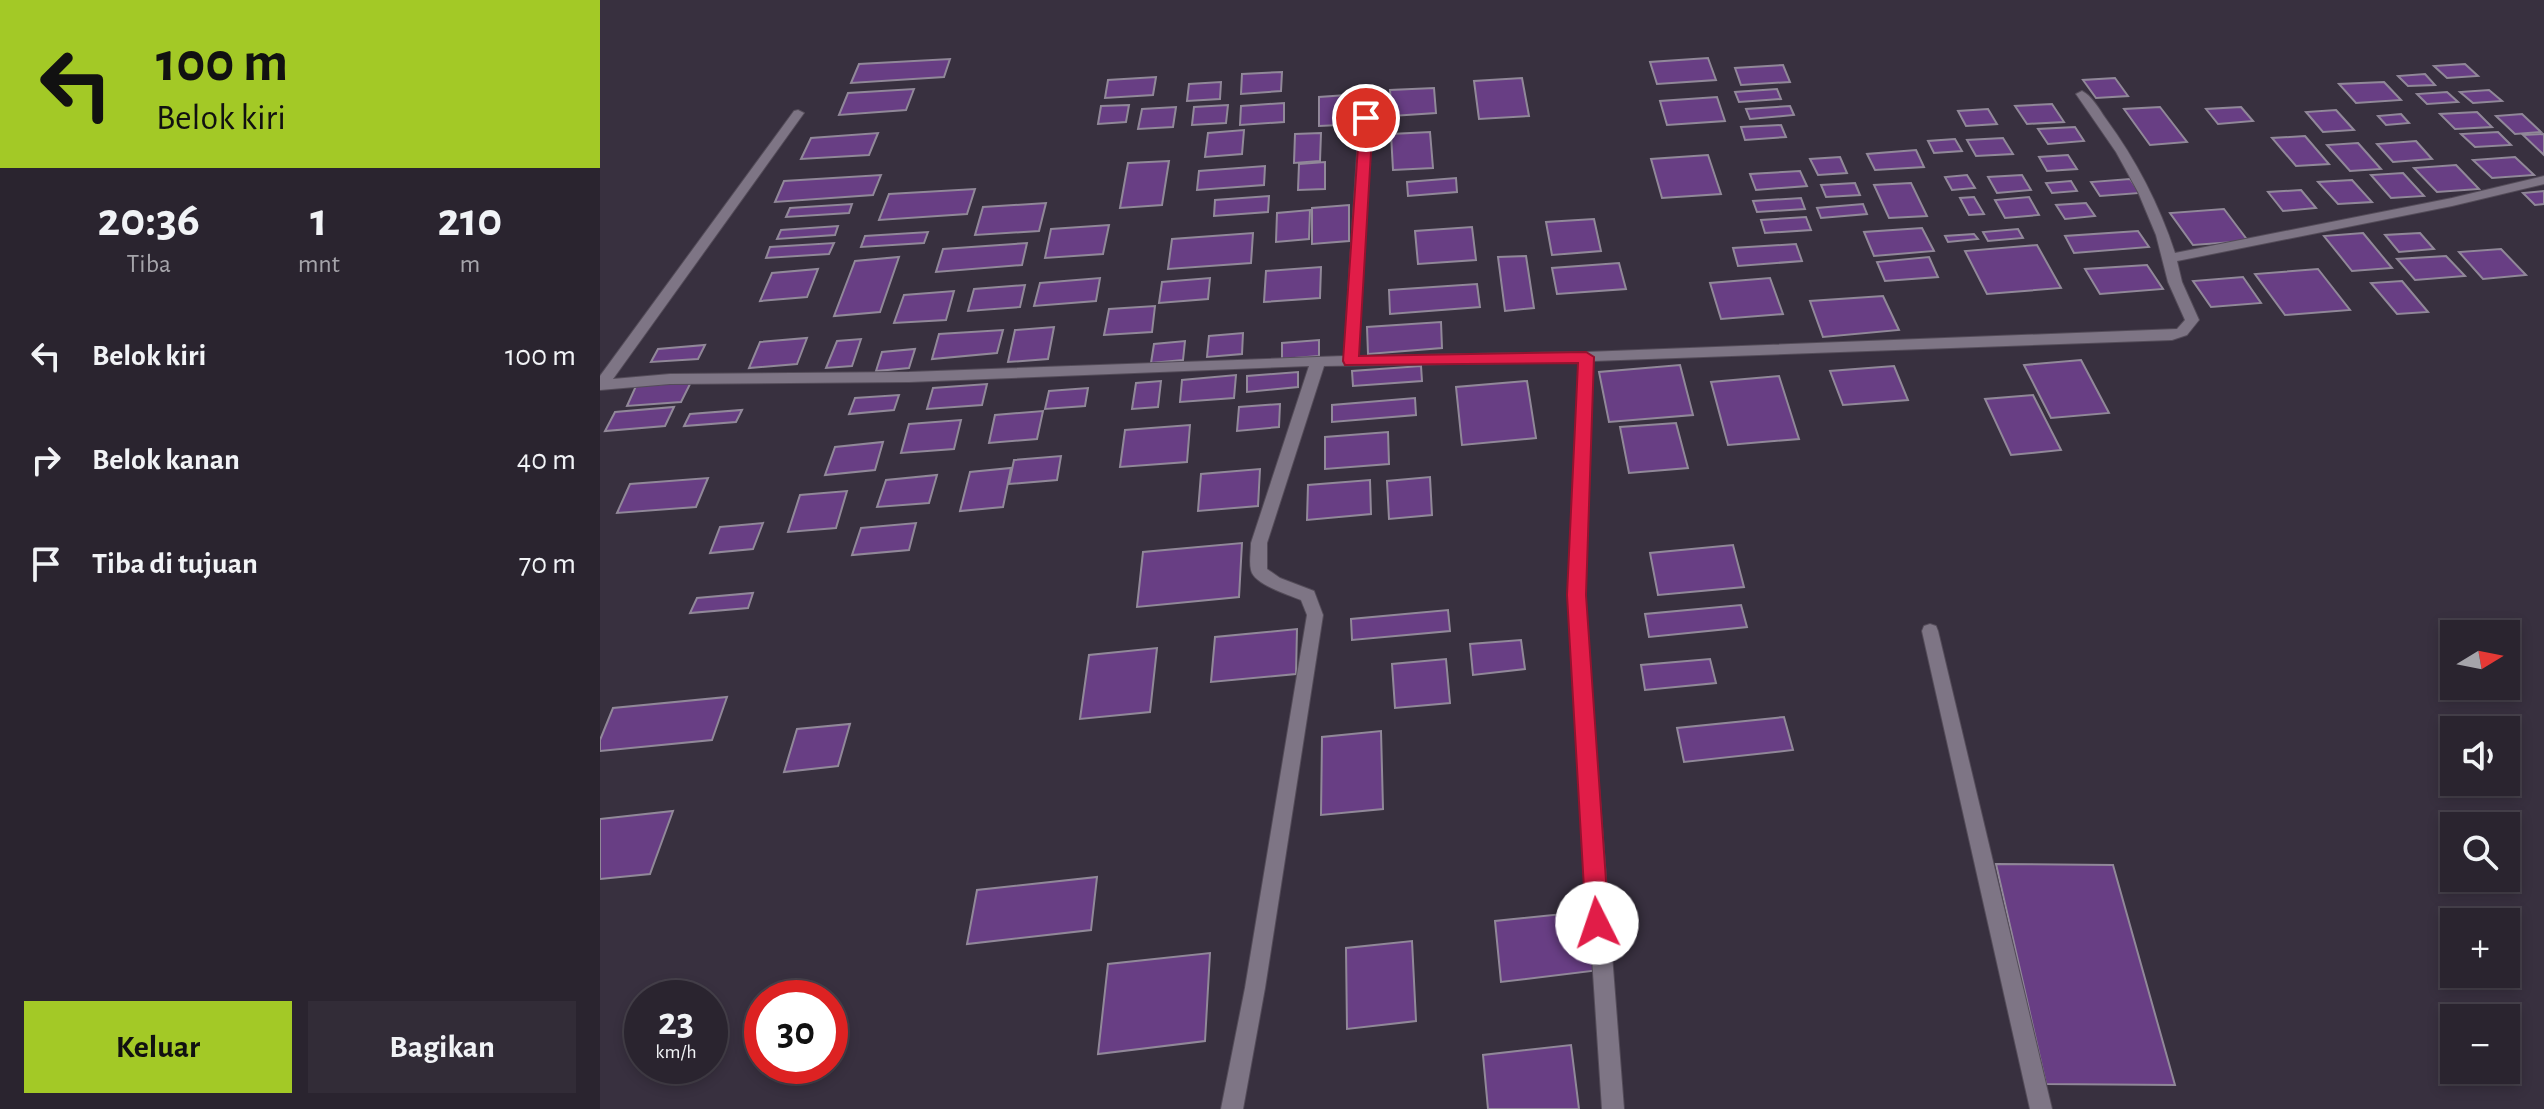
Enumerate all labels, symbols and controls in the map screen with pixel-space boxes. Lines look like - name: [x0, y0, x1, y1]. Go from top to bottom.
- icon: left: [24, 32, 128, 136]
- text: 100 m: [156, 35, 288, 91]
- pin: [1332, 84, 1400, 152]
- icon: arrive: [1344, 96, 1388, 140]
- text: Belok kiri: [156, 100, 286, 136]
- text: 20:36: [98, 197, 200, 245]
- text: 1: [310, 197, 327, 245]
- text: 210: [437, 197, 502, 245]
- text: Tiba: [127, 251, 171, 277]
- text: mnt: [298, 251, 340, 277]
- text: m: [460, 251, 480, 277]
- icon: left: [24, 334, 68, 378]
- text: Belok kiri: [92, 341, 206, 371]
- text: 100 m: [505, 341, 576, 371]
- icon: right: [24, 438, 68, 482]
- text: Belok kanan: [92, 445, 240, 475]
- text: 40 m: [517, 445, 576, 475]
- icon: arrive: [24, 542, 68, 586]
- text: Tiba di tujuan: [92, 549, 258, 579]
- text: 70 m: [519, 549, 576, 579]
- north arrow: [2440, 620, 2520, 700]
- map controls: [2440, 620, 2520, 1084]
- button: sound: [2440, 716, 2520, 796]
- button: search: [2440, 812, 2520, 892]
- position arrow: [1555, 881, 1639, 965]
- button: +: [2440, 908, 2520, 988]
- speed limit sign: 30: [744, 980, 848, 1084]
- button: Keluar: [24, 1001, 292, 1093]
- button: Bagikan: [308, 1001, 576, 1093]
- text: 23: [658, 1002, 694, 1042]
- button: −: [2440, 1004, 2520, 1084]
- text: km/h: [655, 1042, 697, 1062]

